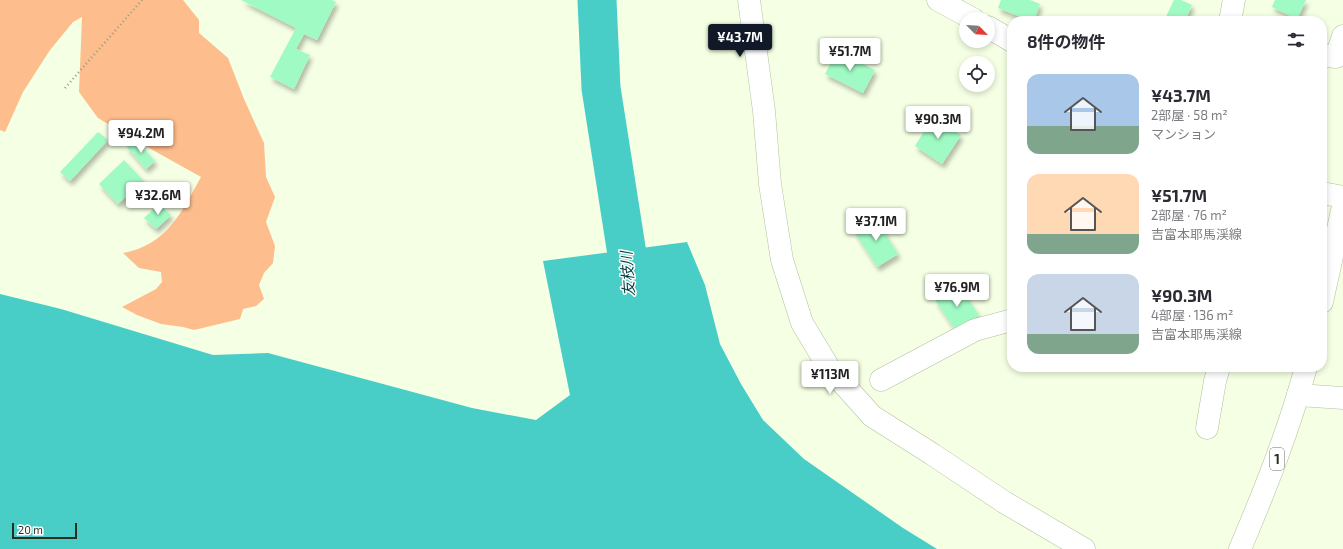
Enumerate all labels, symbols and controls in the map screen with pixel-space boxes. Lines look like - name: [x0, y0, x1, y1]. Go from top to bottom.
- north arrow: [959, 12, 995, 48]
- map controls: [959, 12, 995, 92]
- pin: ¥43.7M: [707, 24, 773, 58]
- text: ¥43.7M: [717, 29, 763, 45]
- icon: filters: [1285, 29, 1307, 51]
- text: 8件の物件: [1027, 31, 1106, 51]
- pin: ¥51.7M: [817, 38, 883, 72]
- text: ¥51.7M: [829, 43, 871, 59]
- button: locate: [959, 56, 995, 92]
- text: ¥43.7M: [1151, 85, 1211, 105]
- icon: home: [1059, 90, 1107, 138]
- pin: ¥90.3M: [905, 106, 971, 140]
- text: 2部屋 · 58 m²: [1151, 107, 1228, 123]
- text: ¥90.3M: [915, 111, 961, 127]
- pin: ¥94.2M: [108, 120, 174, 154]
- text: ¥94.2M: [117, 125, 165, 141]
- text: マンション: [1151, 126, 1216, 142]
- pin: ¥32.6M: [125, 182, 191, 216]
- text: ¥51.7M: [1151, 185, 1207, 205]
- text: ¥32.6M: [135, 187, 181, 203]
- icon: home: [1059, 190, 1107, 238]
- text: 2部屋 · 76 m²: [1151, 207, 1227, 223]
- pin: ¥37.1M: [843, 208, 909, 242]
- text: ¥37.1M: [855, 213, 897, 229]
- text: 吉富本耶馬渓線: [1151, 226, 1242, 242]
- water label: 友枝川: [616, 249, 638, 297]
- pin: ¥76.9M: [924, 274, 990, 308]
- text: ¥76.9M: [934, 279, 980, 295]
- text: ¥90.3M: [1151, 285, 1212, 305]
- icon: home: [1059, 290, 1107, 338]
- text: 4部屋 · 136 m²: [1151, 307, 1233, 323]
- text: 吉富本耶馬渓線: [1151, 326, 1242, 342]
- pin: ¥113M: [802, 361, 858, 395]
- text: ¥113M: [810, 366, 850, 382]
- road number: 1: [1270, 448, 1284, 470]
- scale bar: [12, 521, 77, 540]
- text: 20 m: [18, 523, 43, 536]

